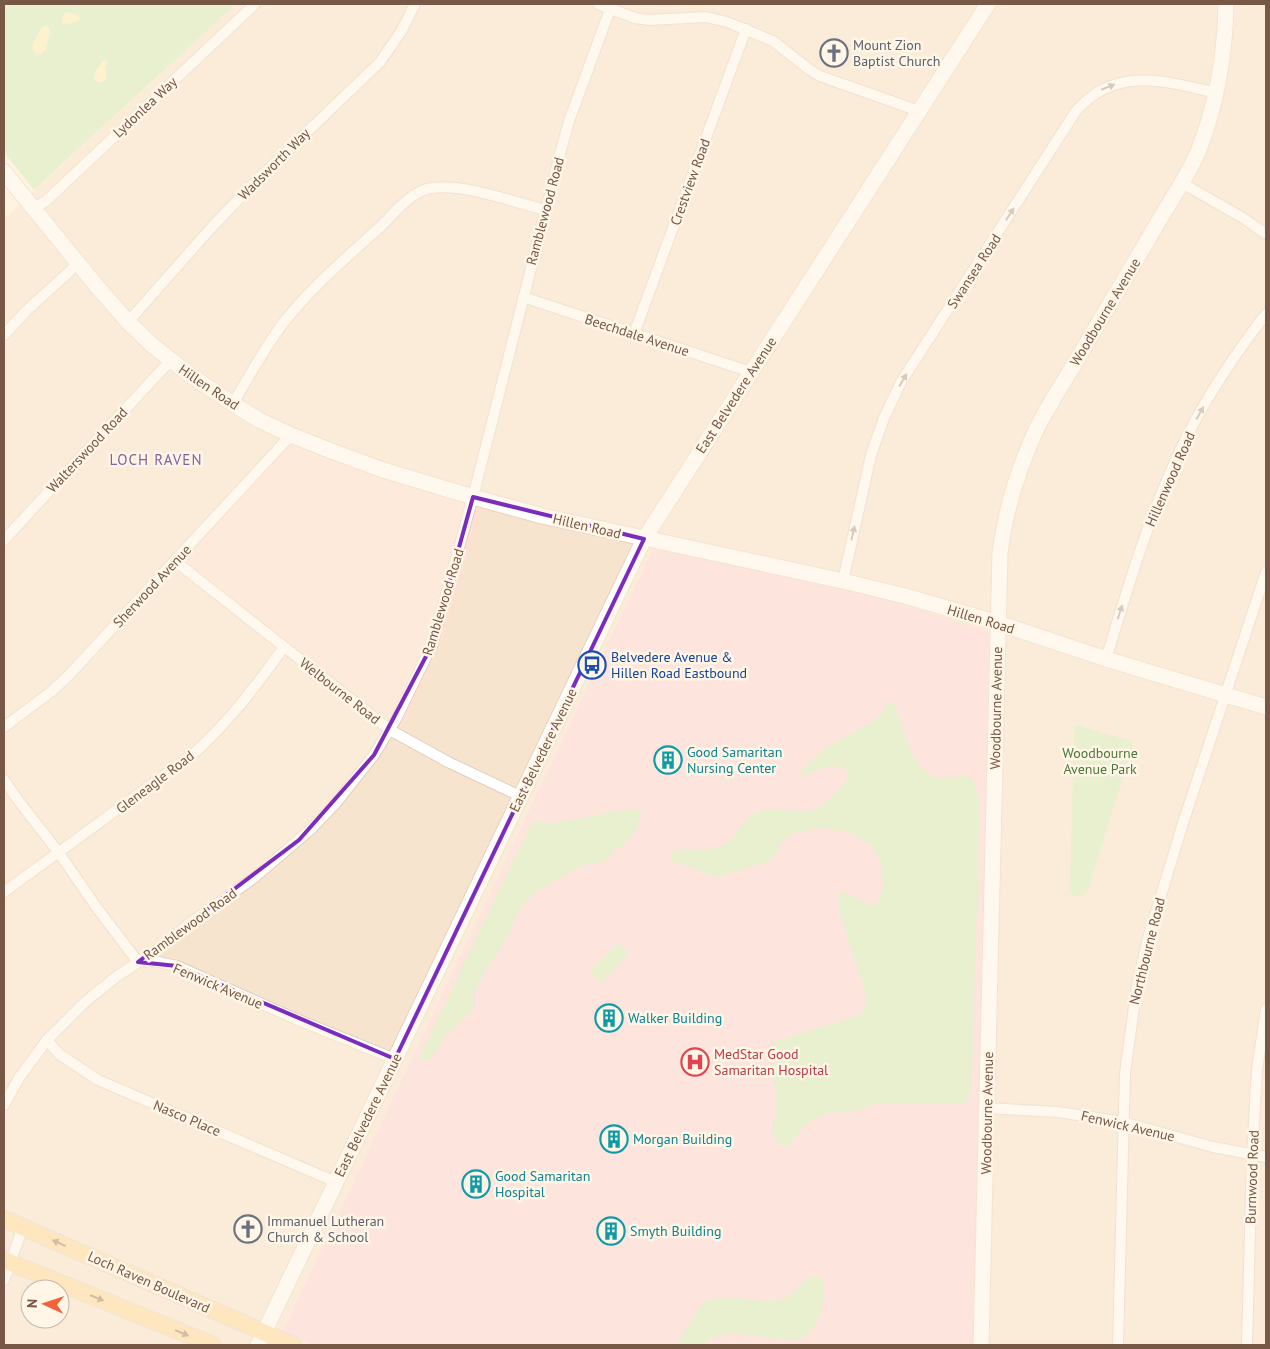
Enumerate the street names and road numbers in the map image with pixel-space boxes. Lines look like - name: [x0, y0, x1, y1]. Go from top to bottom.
- street label: Lydonlea Way: [109, 72, 181, 141]
- street label: Wadsworth Way: [234, 124, 314, 204]
- street label: Crestview Road: [666, 136, 714, 228]
- street label: Ramblewood Road: [522, 155, 568, 267]
- street label: Swansea Road: [943, 230, 1005, 312]
- street label: Woodbourne Avenue: [1066, 255, 1144, 369]
- street label: Beechdale Avenue: [582, 310, 692, 360]
- street label: East Belvedere Avenue: [692, 333, 780, 457]
- street label: Hillen Road: [175, 360, 243, 414]
- street label: Walterswood Road: [43, 403, 131, 497]
- street label: Hillenwood Road: [1141, 429, 1199, 529]
- street label: Hillen Road: [551, 509, 623, 543]
- street label: Sherwood Avenue: [109, 541, 195, 631]
- street label: Ramblewood Road: [418, 546, 468, 658]
- street label: Hillen Road: [945, 600, 1017, 638]
- street label: Woodbourne Avenue: [986, 647, 1006, 769]
- street label: Welbourne Road: [296, 654, 384, 728]
- street label: East Belvedere Avenue: [505, 685, 581, 815]
- street label: Gleneagle Road: [112, 747, 198, 817]
- street label: Ramblewood Road: [140, 884, 240, 964]
- street label: Northbourne Road: [1125, 895, 1169, 1007]
- street label: Fenwick Avenue: [170, 959, 266, 1013]
- street label: East Belvedere Avenue: [330, 1050, 406, 1180]
- street label: Woodbourne Avenue: [977, 1052, 997, 1174]
- street label: Nasco Place: [151, 1096, 223, 1140]
- street label: Fenwick Avenue: [1079, 1106, 1177, 1146]
- street label: Burnwood Road: [1241, 1130, 1263, 1224]
- street label: Loch Raven Boulevard: [85, 1247, 213, 1317]

